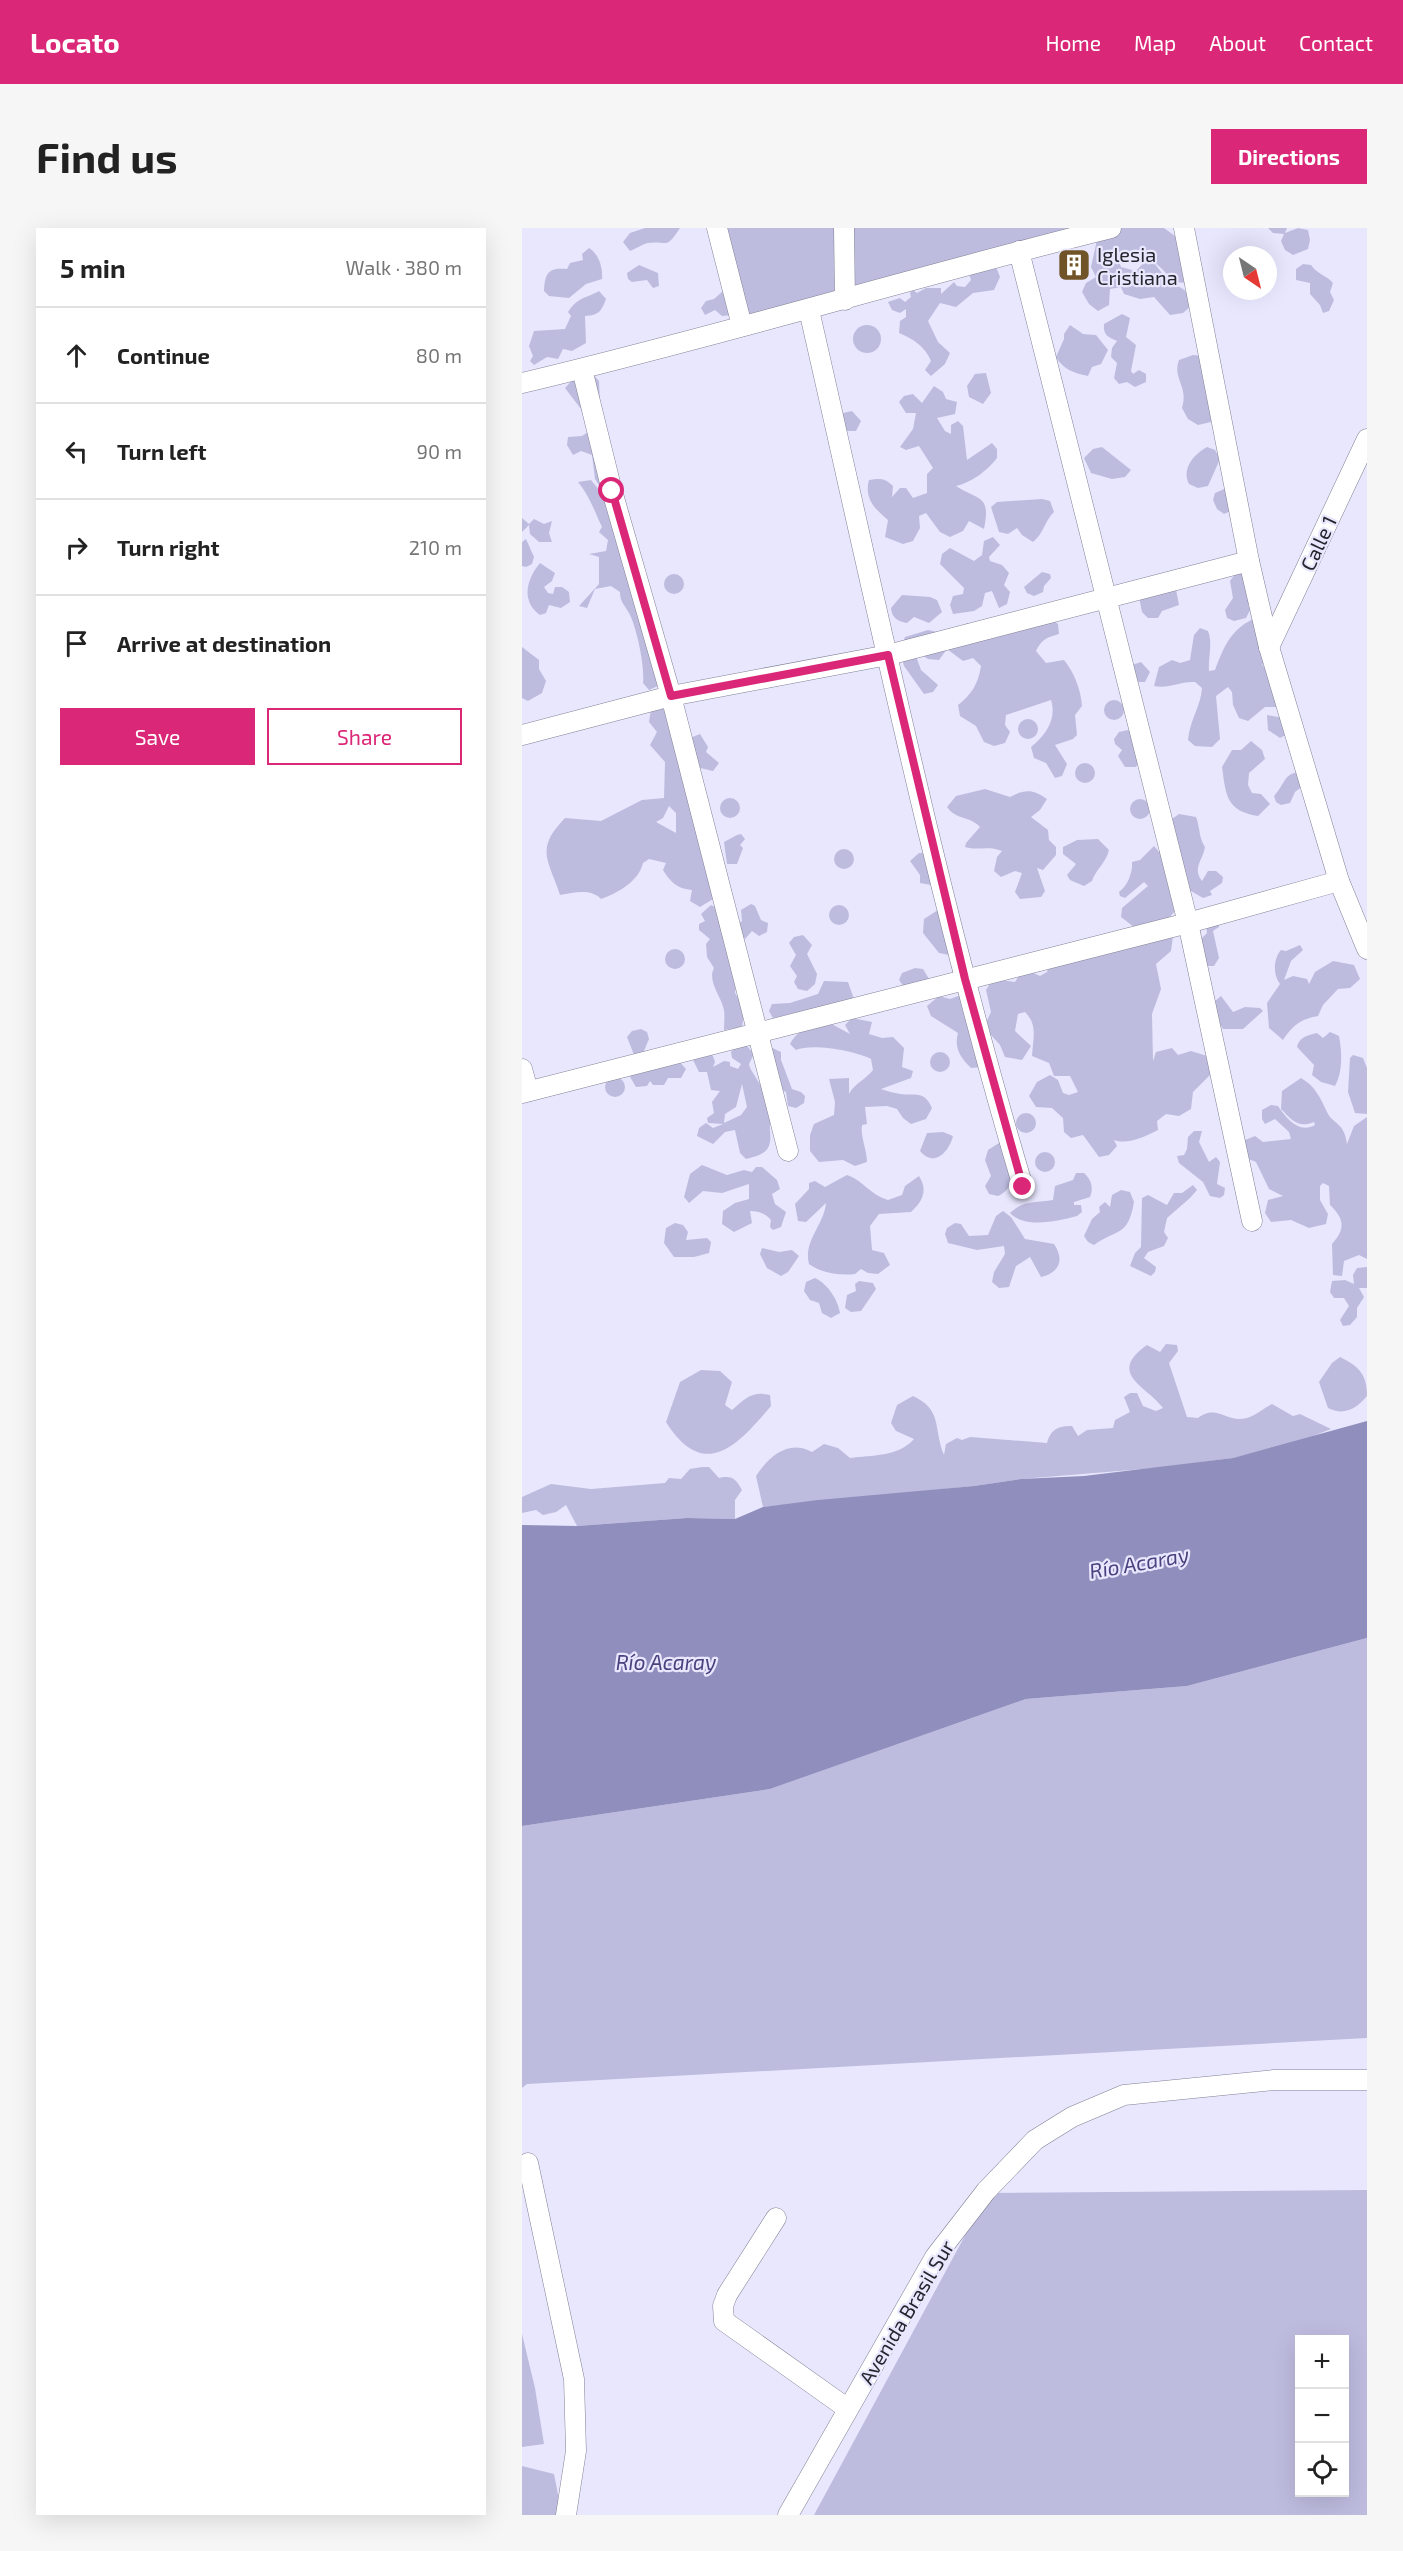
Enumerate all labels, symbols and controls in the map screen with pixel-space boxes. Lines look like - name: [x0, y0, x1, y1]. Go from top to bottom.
- text: Locato: [30, 25, 120, 59]
- text: Home: [1045, 30, 1101, 55]
- text: Map: [1134, 30, 1176, 55]
- text: About: [1209, 30, 1266, 55]
- text: Contact: [1299, 30, 1373, 55]
- button: Directions: [1211, 129, 1367, 184]
- text: Find us: [36, 131, 178, 181]
- place label: Iglesia Cristiana: [1097, 242, 1178, 289]
- north arrow: [1223, 246, 1277, 300]
- building icon: Iglesia Cristiana: [1056, 247, 1092, 283]
- text: 5 min: [60, 252, 126, 283]
- text: Walk · 380 m: [345, 255, 462, 279]
- icon: ahead: [60, 339, 93, 372]
- text: Continue: [117, 342, 210, 368]
- text: 80 m: [416, 343, 462, 367]
- icon: left: [60, 435, 93, 468]
- text: Turn left: [117, 438, 206, 464]
- text: 90 m: [417, 439, 462, 463]
- route start: [598, 477, 624, 503]
- street label: Calle 1: [1295, 512, 1341, 574]
- icon: right: [60, 531, 93, 564]
- text: Turn right: [117, 534, 219, 560]
- text: 210 m: [409, 535, 462, 559]
- icon: arrive: [60, 627, 93, 660]
- text: Arrive at destination: [117, 630, 331, 656]
- button: Save: [60, 708, 255, 765]
- button: Share: [267, 708, 462, 765]
- route end: [1009, 1173, 1035, 1199]
- water label: Río Acaray: [1087, 1541, 1191, 1584]
- water label: Río Acaray: [616, 1649, 716, 1675]
- street label: Avenida Brasil Sur: [854, 2236, 958, 2388]
- map controls: [1295, 2335, 1349, 2497]
- button: +: [1295, 2335, 1349, 2389]
- button: −: [1295, 2389, 1349, 2443]
- button: locate: [1295, 2443, 1349, 2497]

